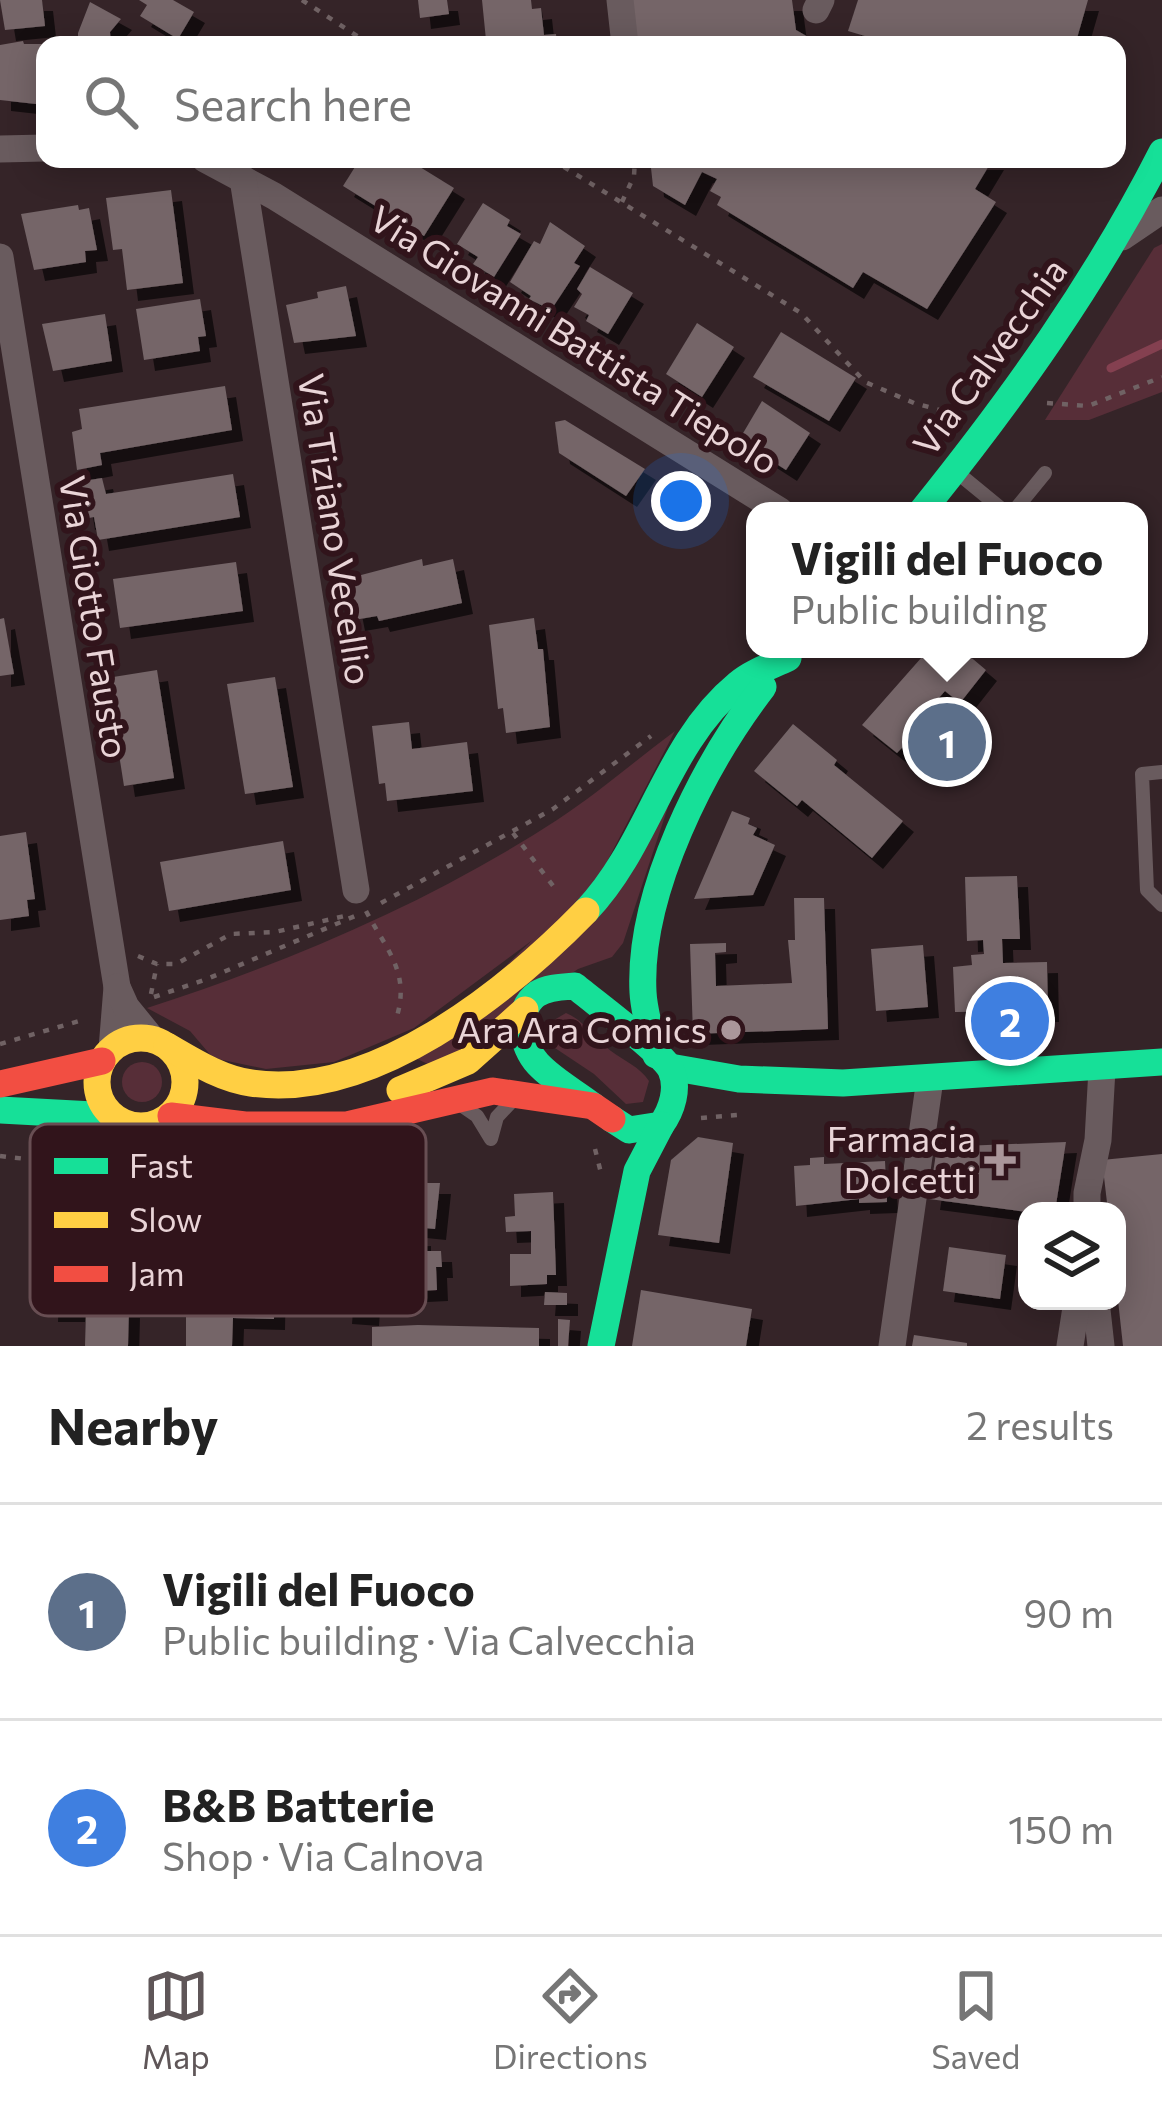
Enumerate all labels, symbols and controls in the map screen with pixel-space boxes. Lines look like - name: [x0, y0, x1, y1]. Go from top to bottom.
- search box: [36, 36, 1126, 168]
- icon: search: [78, 69, 144, 135]
- text: Search here: [174, 75, 412, 130]
- street label: Via Giovanni Battista Tiepolo: [363, 194, 787, 482]
- street label: Via Calvecchia: [902, 248, 1075, 463]
- street label: Via Tiziano Vecellio: [291, 370, 383, 687]
- your location: [651, 471, 711, 531]
- street label: Via Giotto Fausto: [52, 472, 140, 761]
- popup: [746, 502, 1148, 658]
- text: Vigili del Fuoco: [791, 529, 1103, 584]
- text: Public building: [791, 584, 1047, 632]
- pin: 1: [908, 697, 986, 787]
- pin: 2: [971, 976, 1049, 1066]
- place label: Ara Ara Comics: [457, 1006, 707, 1050]
- marker: Ara Ara Comics: [718, 1017, 744, 1043]
- place label: Farmacia Dolcetti: [827, 1115, 976, 1200]
- legend: [30, 1124, 426, 1316]
- text: Fast: [129, 1144, 193, 1185]
- marker: Farmacia Dolcetti: [987, 1147, 1013, 1173]
- text: Slow: [129, 1198, 202, 1239]
- map controls: [1018, 1202, 1126, 1310]
- button: layers: [1018, 1202, 1126, 1310]
- text: Jam: [129, 1252, 185, 1293]
- text: Nearby: [48, 1393, 218, 1456]
- text: 2 results: [966, 1400, 1114, 1448]
- text: Vigili del Fuoco: [162, 1560, 475, 1615]
- text: 1: [78, 1588, 96, 1636]
- text: 90 m: [1023, 1588, 1114, 1636]
- text: Public building · Via Calvecchia: [162, 1615, 696, 1663]
- text: B&B Batterie: [162, 1776, 434, 1831]
- text: 2: [76, 1804, 98, 1852]
- text: 150 m: [1008, 1804, 1114, 1852]
- text: Shop · Via Calnova: [162, 1831, 484, 1879]
- tab: Map: [142, 1963, 210, 2076]
- tab: Directions: [493, 1963, 648, 2076]
- tab: Saved: [931, 1963, 1020, 2076]

